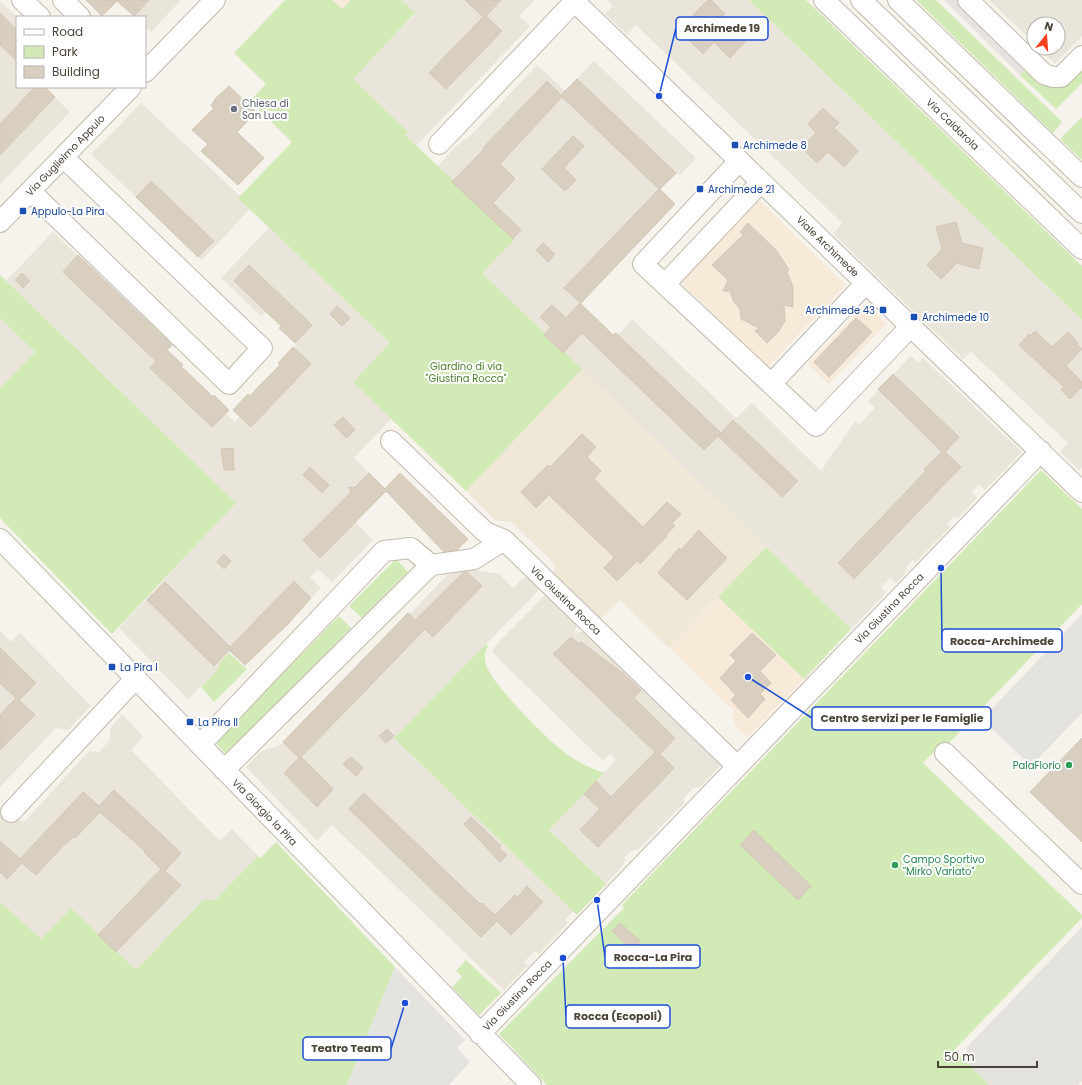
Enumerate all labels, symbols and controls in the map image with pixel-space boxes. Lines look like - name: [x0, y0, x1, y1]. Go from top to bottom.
- legend: [16, 16, 146, 88]
- north arrow: [1026, 16, 1066, 56]
- callout: Archimede 19: [676, 17, 768, 40]
- text: N: [1043, 18, 1055, 35]
- text: Archimede 19: [684, 20, 760, 36]
- text: Road: [52, 23, 83, 40]
- text: Park: [52, 43, 79, 60]
- text: Building: [52, 63, 100, 80]
- street label: Via Caldarola: [923, 95, 982, 154]
- place label: Chiesa di San Luca: [242, 96, 289, 123]
- marker: Chiesa di San Luca: [229, 104, 239, 114]
- street label: Via Guglielmo Appulo: [22, 111, 108, 199]
- place label: Archimede 8: [743, 138, 807, 153]
- marker: Archimede 8: [730, 140, 740, 150]
- place label: Archimede 21: [708, 182, 774, 197]
- marker: Archimede 21: [695, 184, 705, 194]
- place label: Appulo-La Pira: [31, 204, 105, 219]
- marker: Appulo-La Pira: [18, 206, 28, 216]
- street label: Viale Archimede: [793, 212, 862, 280]
- place label: Archimede 43: [805, 303, 875, 318]
- marker: Archimede 43: [878, 305, 888, 315]
- place label: Archimede 10: [922, 310, 989, 325]
- marker: Archimede 10: [909, 312, 919, 322]
- park label: Giardino di via "Giustina Rocca": [425, 359, 507, 386]
- street label: Via Giustina Rocca: [527, 562, 605, 638]
- street label: Via Giustina Rocca: [851, 569, 927, 647]
- callout: Rocca-Archimede: [942, 629, 1062, 652]
- text: Rocca-Archimede: [950, 633, 1054, 649]
- place label: La Pira I: [120, 660, 158, 675]
- marker: La Pira I: [107, 662, 117, 672]
- callout: Centro Servizi per le Famiglie: [812, 707, 991, 730]
- text: Centro Servizi per le Famiglie: [820, 710, 984, 726]
- place label: La Pira II: [198, 715, 238, 730]
- marker: La Pira II: [185, 717, 195, 727]
- place label: PalaFlorio: [1013, 758, 1061, 773]
- marker: PalaFlorio: [1064, 760, 1074, 770]
- street label: Via Giorgio la Pira: [229, 776, 301, 849]
- place label: Campo Sportivo "Mirko Variato": [903, 852, 984, 879]
- marker: Campo Sportivo "Mirko Variato": [890, 860, 900, 870]
- callout: Rocca-La Pira: [605, 945, 700, 968]
- text: Rocca-La Pira: [614, 949, 692, 965]
- street label: Via Giustina Rocca: [479, 956, 555, 1034]
- callout: Rocca (Ecopoli): [566, 1005, 670, 1028]
- text: Rocca (Ecopoli): [574, 1008, 662, 1024]
- callout: Teatro Team: [303, 1037, 391, 1060]
- text: Teatro Team: [311, 1040, 383, 1056]
- scale bar: [938, 1043, 1037, 1069]
- text: 50 m: [944, 1048, 975, 1065]

